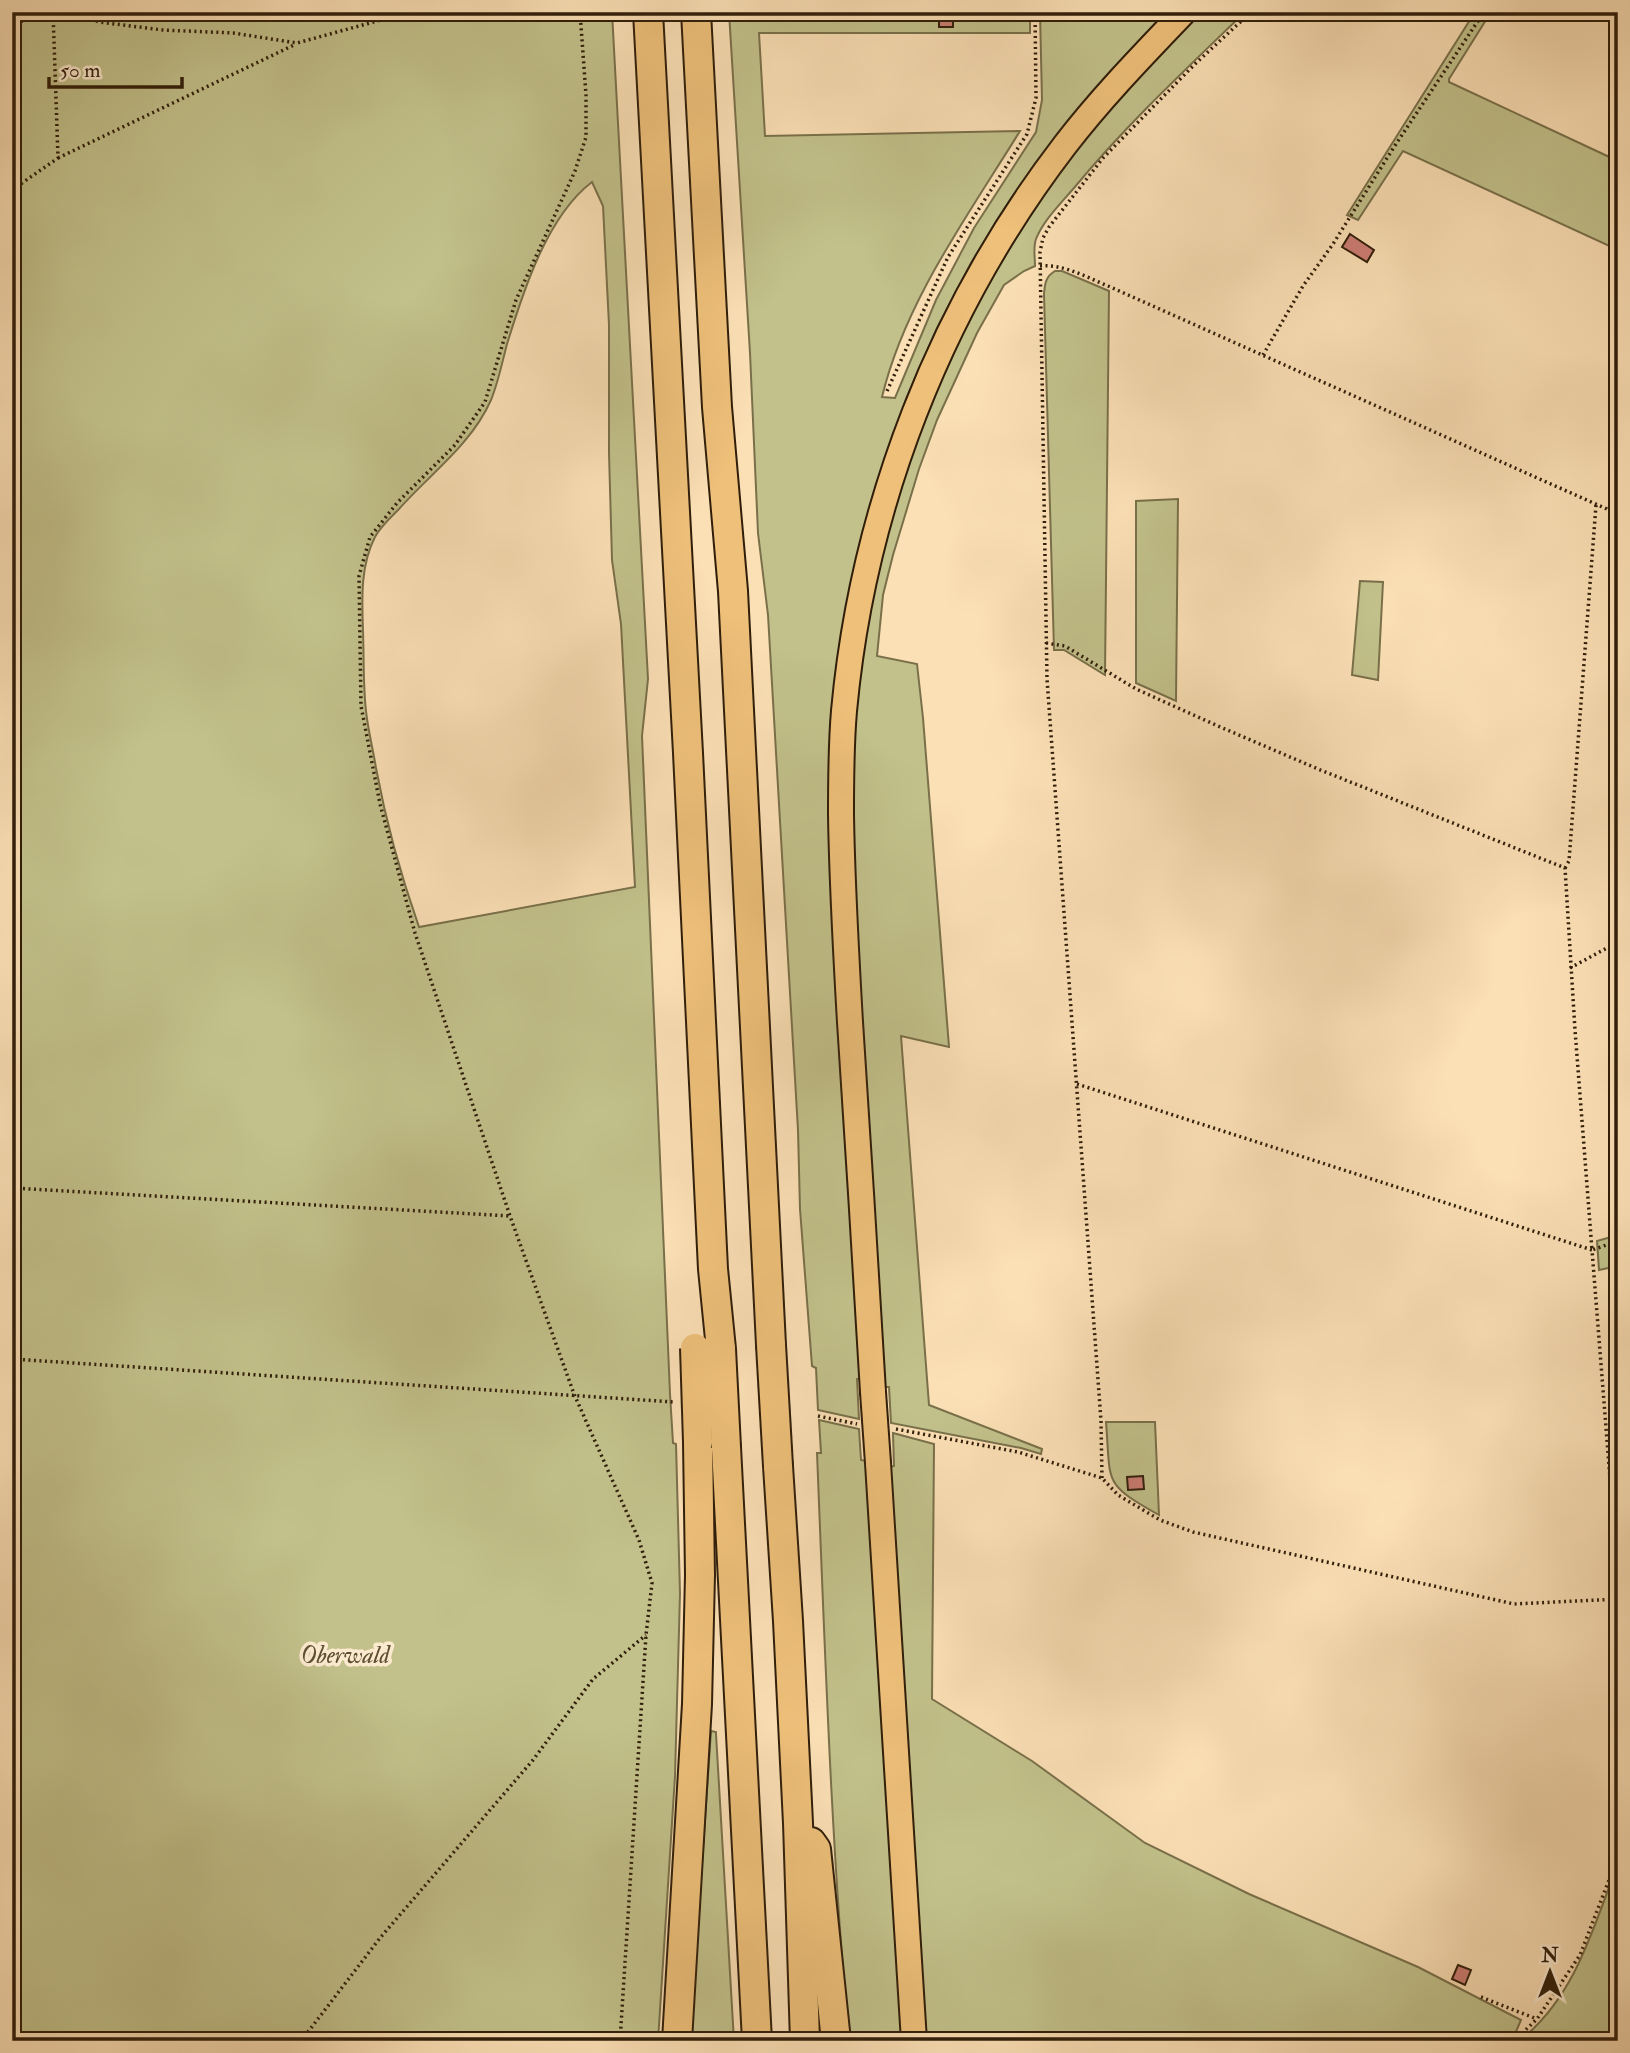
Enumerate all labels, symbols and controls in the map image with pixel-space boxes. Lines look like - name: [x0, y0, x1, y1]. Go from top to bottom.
- scale bar: [49, 46, 182, 90]
- text: 50 m: [60, 57, 101, 84]
- park label: Oberwald: [301, 1640, 391, 1671]
- north arrow: [1514, 1938, 1584, 2008]
- text: N: [1540, 1944, 1559, 1968]

